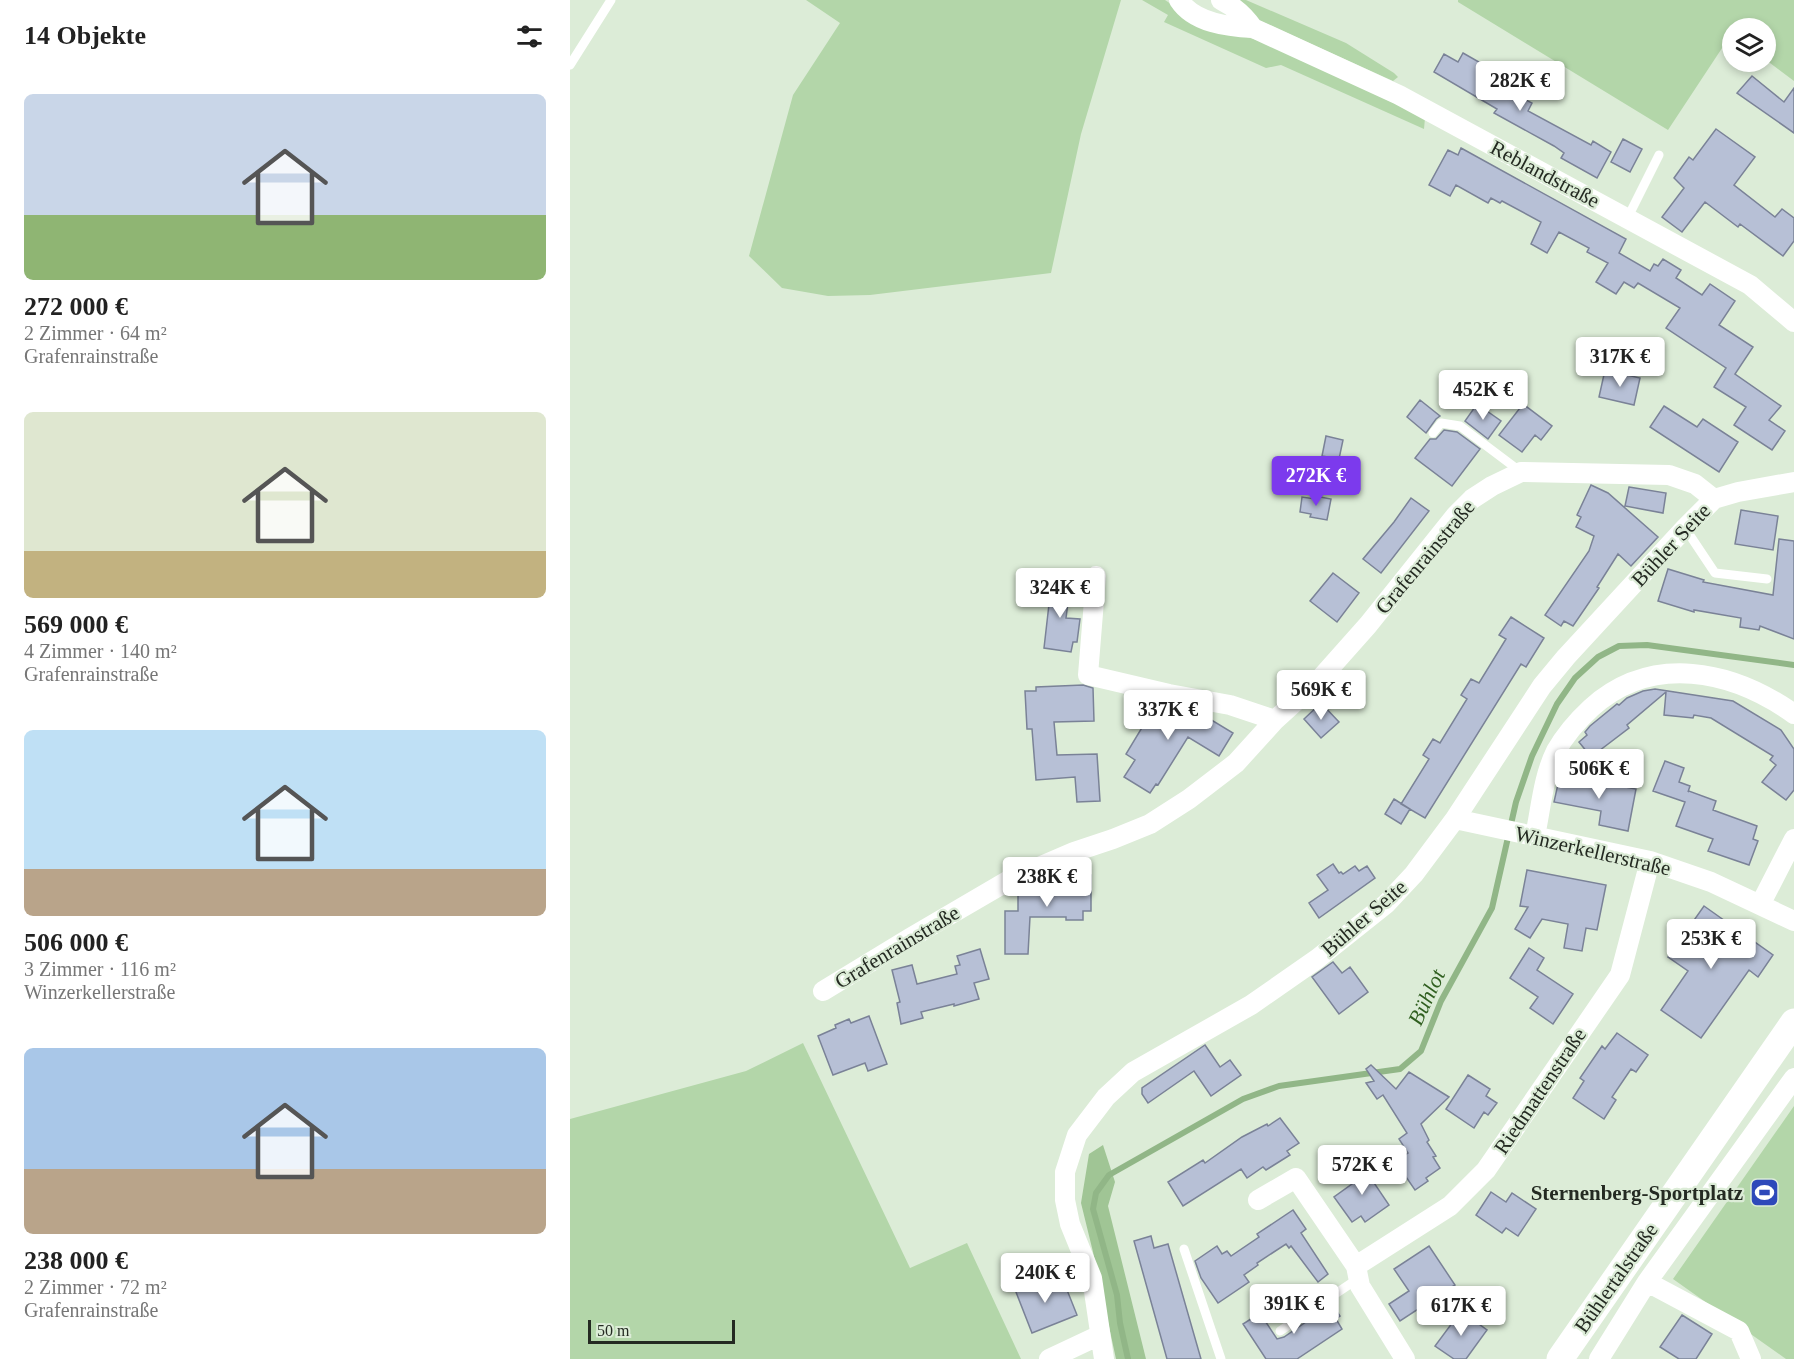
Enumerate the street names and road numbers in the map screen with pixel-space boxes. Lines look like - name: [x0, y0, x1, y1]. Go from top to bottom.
- street label: Reblandstraße: [1486, 135, 1604, 213]
- street label: Grafenrainstraße: [1370, 495, 1480, 619]
- street label: Bühler Seite: [1627, 499, 1715, 591]
- street label: Winzerkellerstraße: [1513, 821, 1673, 881]
- street label: Bühler Seite: [1317, 875, 1411, 961]
- street label: Grafenrainstraße: [830, 900, 964, 994]
- street label: Riedmattenstraße: [1489, 1023, 1591, 1159]
- street label: Bühlertalstraße: [1569, 1219, 1663, 1337]

